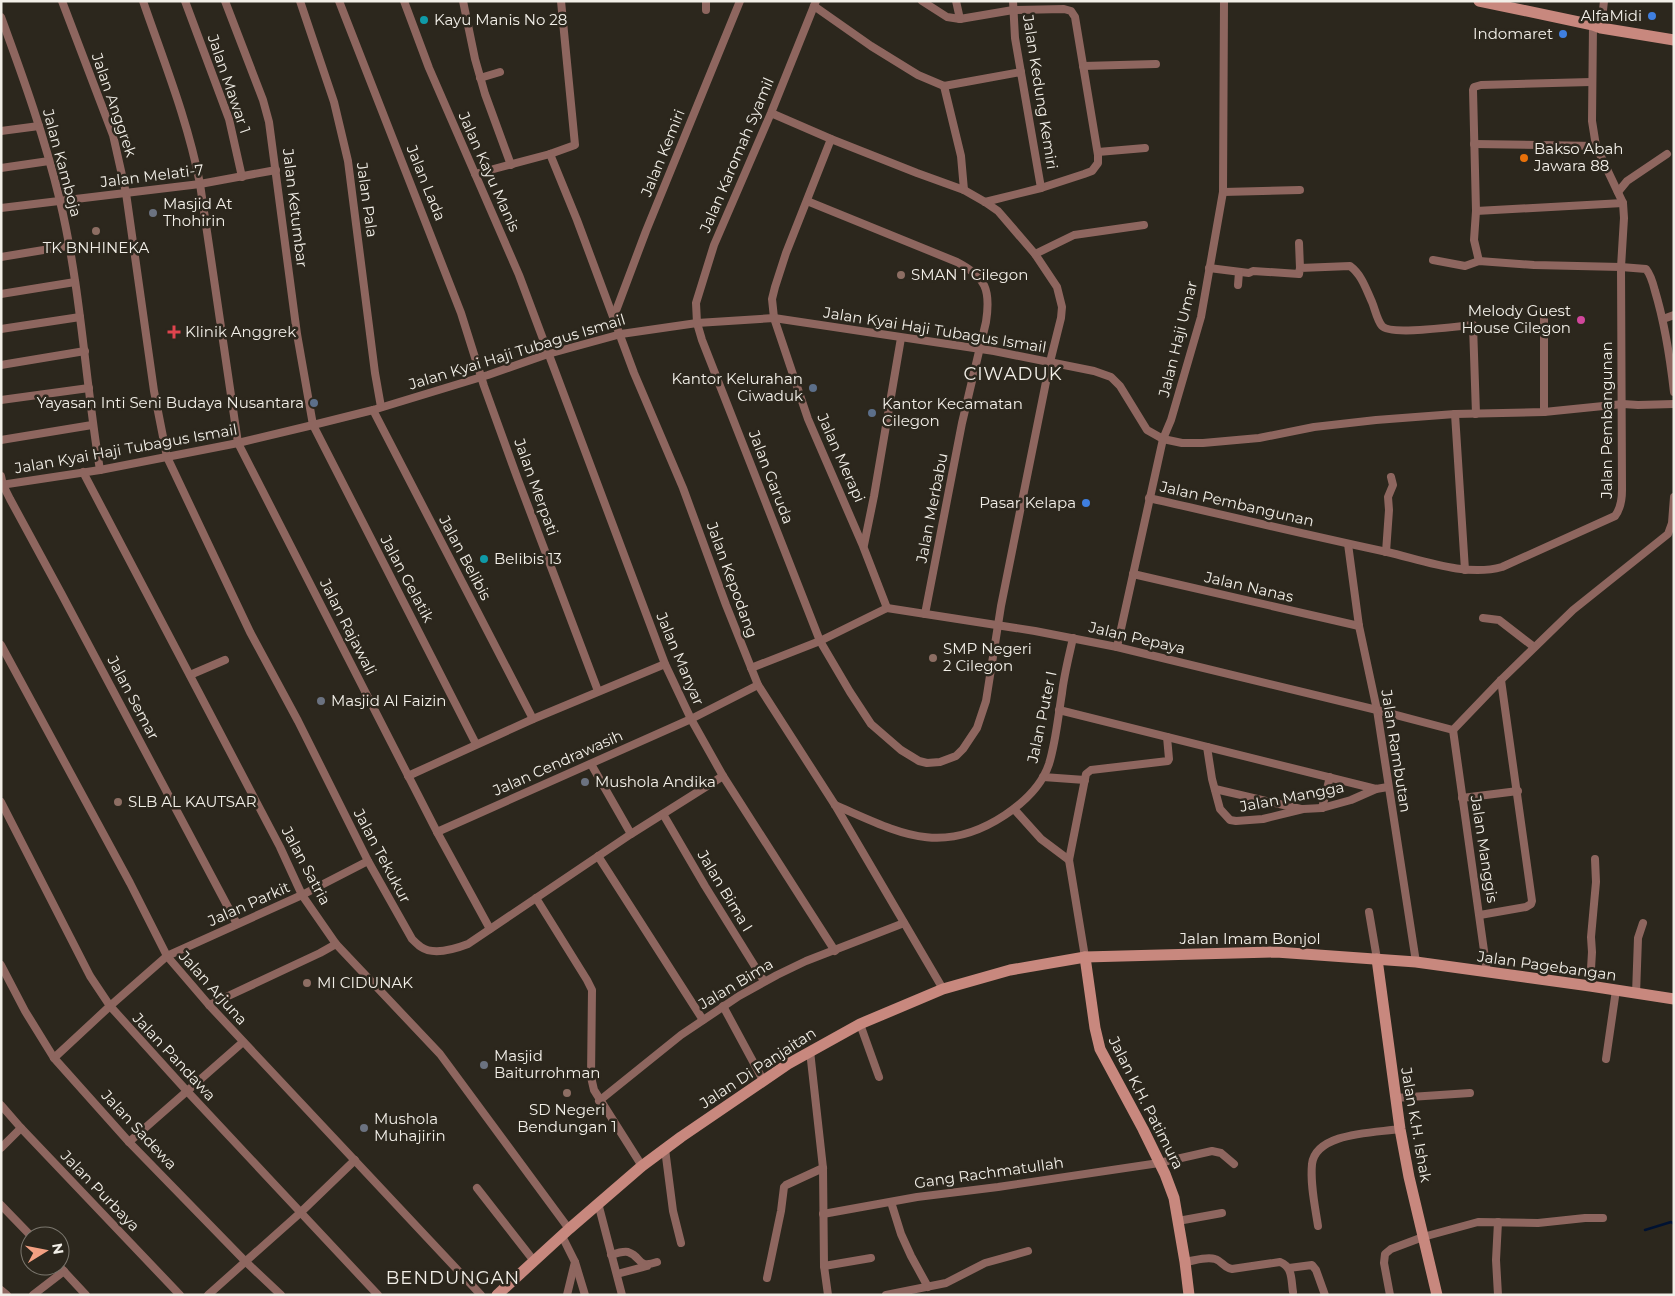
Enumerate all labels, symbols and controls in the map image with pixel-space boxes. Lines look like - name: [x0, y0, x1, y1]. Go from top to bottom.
- place label: AlfaMidi: [1581, 6, 1642, 25]
- place label: Kayu Manis No 28: [434, 10, 567, 29]
- marker: AlfaMidi: [1646, 10, 1658, 22]
- street label: Jalan Kedung Kemiri: [1019, 12, 1062, 171]
- marker: Kayu Manis No 28: [418, 14, 430, 26]
- place label: Indomaret: [1473, 24, 1553, 43]
- marker: Indomaret: [1557, 28, 1569, 40]
- street label: Jalan Mawar 1: [203, 31, 255, 136]
- street label: Jalan Anggrek: [87, 49, 141, 159]
- street label: Jalan Karomah Syamil: [695, 74, 778, 236]
- street label: Jalan Kamboja: [39, 106, 86, 219]
- street label: Jalan Kemiri: [636, 106, 689, 200]
- street label: Jalan Kayu Manis: [454, 108, 524, 235]
- place label: Bakso Abah Jawara 88: [1533, 139, 1623, 175]
- street label: Jalan Lada: [402, 141, 450, 223]
- street label: Jalan Ketumbar: [279, 146, 312, 269]
- marker: Bakso Abah Jawara 88: [1518, 152, 1530, 164]
- street label: Jalan Melati-7: [98, 160, 205, 191]
- street label: Jalan Pala: [353, 160, 382, 239]
- place label: Masjid At Thohirin: [163, 194, 233, 230]
- marker: Masjid At Thohirin: [147, 207, 159, 219]
- marker: TK BNHINEKA: [90, 225, 102, 237]
- place label: TK BNHINEKA: [43, 238, 150, 257]
- place label: SMAN 1 Cilegon: [911, 265, 1028, 284]
- marker: SMAN 1 Cilegon: [895, 269, 907, 281]
- street label: Jalan Haji Umar: [1154, 279, 1201, 400]
- place label: Melody Guest House Cilegon: [1461, 301, 1571, 337]
- street label: Jalan Kyai Haji Tubagus Ismail: [821, 302, 1048, 357]
- street label: Jalan Kyai Haji Tubagus Ismail: [405, 309, 627, 394]
- marker: Melody Guest House Cilegon: [1575, 314, 1587, 326]
- place label: Klinik Anggrek: [185, 322, 296, 341]
- marker: Klinik Anggrek: [167, 325, 181, 339]
- street label: Jalan Pembangunan: [1597, 341, 1616, 500]
- district label: CIWADUK: [963, 363, 1063, 385]
- place label: Kantor Kelurahan Ciwaduk: [672, 369, 803, 405]
- marker: Kantor Kelurahan Ciwaduk: [807, 382, 819, 394]
- place label: Yayasan Inti Seni Budaya Nusantara: [37, 393, 304, 412]
- place label: Kantor Kecamatan Cilegon: [882, 394, 1023, 430]
- marker: Yayasan Inti Seni Budaya Nusantara: [308, 397, 320, 409]
- marker: Kantor Kecamatan Cilegon: [866, 407, 878, 419]
- street label: Jalan Merapi: [813, 410, 869, 505]
- street label: Jalan Kyai Haji Tubagus Ismail: [12, 420, 239, 478]
- street label: Jalan Garuda: [745, 426, 798, 526]
- street label: Jalan Merpati: [510, 435, 563, 538]
- street label: Jalan Merbabu: [911, 451, 952, 566]
- street label: Jalan Pembangunan: [1157, 476, 1316, 530]
- place label: Pasar Kelapa: [979, 493, 1076, 512]
- marker: Pasar Kelapa: [1080, 497, 1092, 509]
- street label: Jalan Belibis: [435, 511, 496, 603]
- street label: Jalan Kepodang: [702, 518, 762, 640]
- street label: Jalan Gelatik: [376, 531, 438, 626]
- place label: Belibis 13: [494, 549, 562, 568]
- marker: Belibis 13: [478, 553, 490, 565]
- street label: Jalan Nanas: [1202, 567, 1295, 606]
- street label: Jalan Rajawali: [316, 575, 381, 678]
- street label: Jalan Manyar: [652, 609, 709, 708]
- street label: Jalan Pepaya: [1086, 617, 1187, 658]
- place label: SMP Negeri 2 Cilegon: [943, 639, 1032, 675]
- street label: Jalan Semar: [103, 652, 164, 743]
- marker: SMP Negeri 2 Cilegon: [927, 652, 939, 664]
- street label: Jalan Puter I: [1022, 669, 1061, 766]
- street label: Jalan Rambutan: [1377, 687, 1416, 814]
- place label: Masjid Al Faizin: [331, 691, 446, 710]
- marker: Masjid Al Faizin: [315, 695, 327, 707]
- street label: Jalan Cendrawasih: [489, 725, 626, 800]
- place label: Mushola Andika: [595, 772, 716, 791]
- marker: Mushola Andika: [579, 776, 591, 788]
- street label: Jalan Mangga: [1237, 777, 1346, 816]
- place label: SLB AL KAUTSAR: [128, 792, 257, 811]
- street label: Jalan Manggis: [1466, 793, 1502, 904]
- marker: SLB AL KAUTSAR: [112, 796, 124, 808]
- street label: Jalan Tekukur: [349, 805, 415, 906]
- street label: Jalan Satria: [277, 822, 335, 908]
- street label: Jalan Bima I: [693, 846, 757, 935]
- street label: Jalan Parkit: [204, 877, 293, 930]
- street label: Jalan Imam Bonjol: [1179, 929, 1320, 948]
- street label: Jalan Arjuna: [174, 946, 252, 1029]
- street label: Jalan Pagebangan: [1475, 946, 1618, 985]
- street label: Jalan Bima: [694, 954, 776, 1014]
- place label: MI CIDUNAK: [317, 973, 413, 992]
- marker: MI CIDUNAK: [301, 977, 313, 989]
- street label: Jalan Pandawa: [128, 1008, 220, 1105]
- street label: Jalan Di Panjaitan: [695, 1023, 819, 1113]
- street label: Jalan K.H. Patimura: [1104, 1032, 1188, 1172]
- place label: Masjid Baiturrohman: [494, 1046, 600, 1082]
- marker: Masjid Baiturrohman: [478, 1059, 490, 1071]
- street label: Jalan K.H. Ishak: [1397, 1065, 1436, 1184]
- street label: Jalan Sadewa: [97, 1085, 181, 1174]
- marker: SD Negeri Bendungan 1: [561, 1087, 573, 1099]
- place label: SD Negeri Bendungan 1: [517, 1100, 617, 1136]
- place label: Mushola Muhajirin: [374, 1109, 446, 1145]
- marker: Mushola Muhajirin: [358, 1122, 370, 1134]
- street label: Jalan Purbaya: [56, 1145, 144, 1235]
- street label: Gang Rachmatullah: [913, 1153, 1065, 1192]
- north arrow: [20, 1226, 70, 1276]
- text: N: [48, 1242, 68, 1256]
- district label: BENDUNGAN: [386, 1267, 520, 1289]

